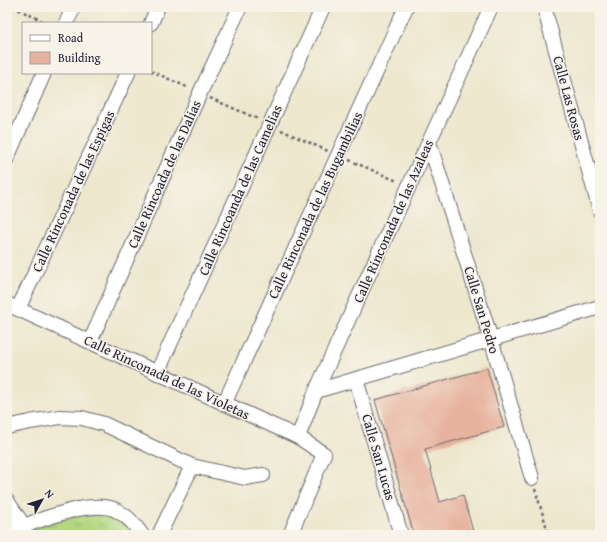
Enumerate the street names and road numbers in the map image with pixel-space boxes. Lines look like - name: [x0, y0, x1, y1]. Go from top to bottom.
- street label: Calle Las Rosas: [548, 54, 590, 142]
- street label: Calle Rincoada de las Dalias: [122, 97, 206, 251]
- street label: Calle Rincoanda de las Camelias: [193, 101, 287, 279]
- street label: Calle Rinconada de las Espigas: [27, 107, 119, 275]
- street label: Calle Rinconada de las Bugambilias: [263, 108, 367, 302]
- street label: Calle Rinconada de las Azaleas: [348, 136, 438, 306]
- street label: Calle San Pedro: [459, 264, 505, 356]
- street label: Calle Rinconada de las Violetas: [81, 330, 253, 424]
- street label: Calle San Lucas: [357, 412, 401, 502]

